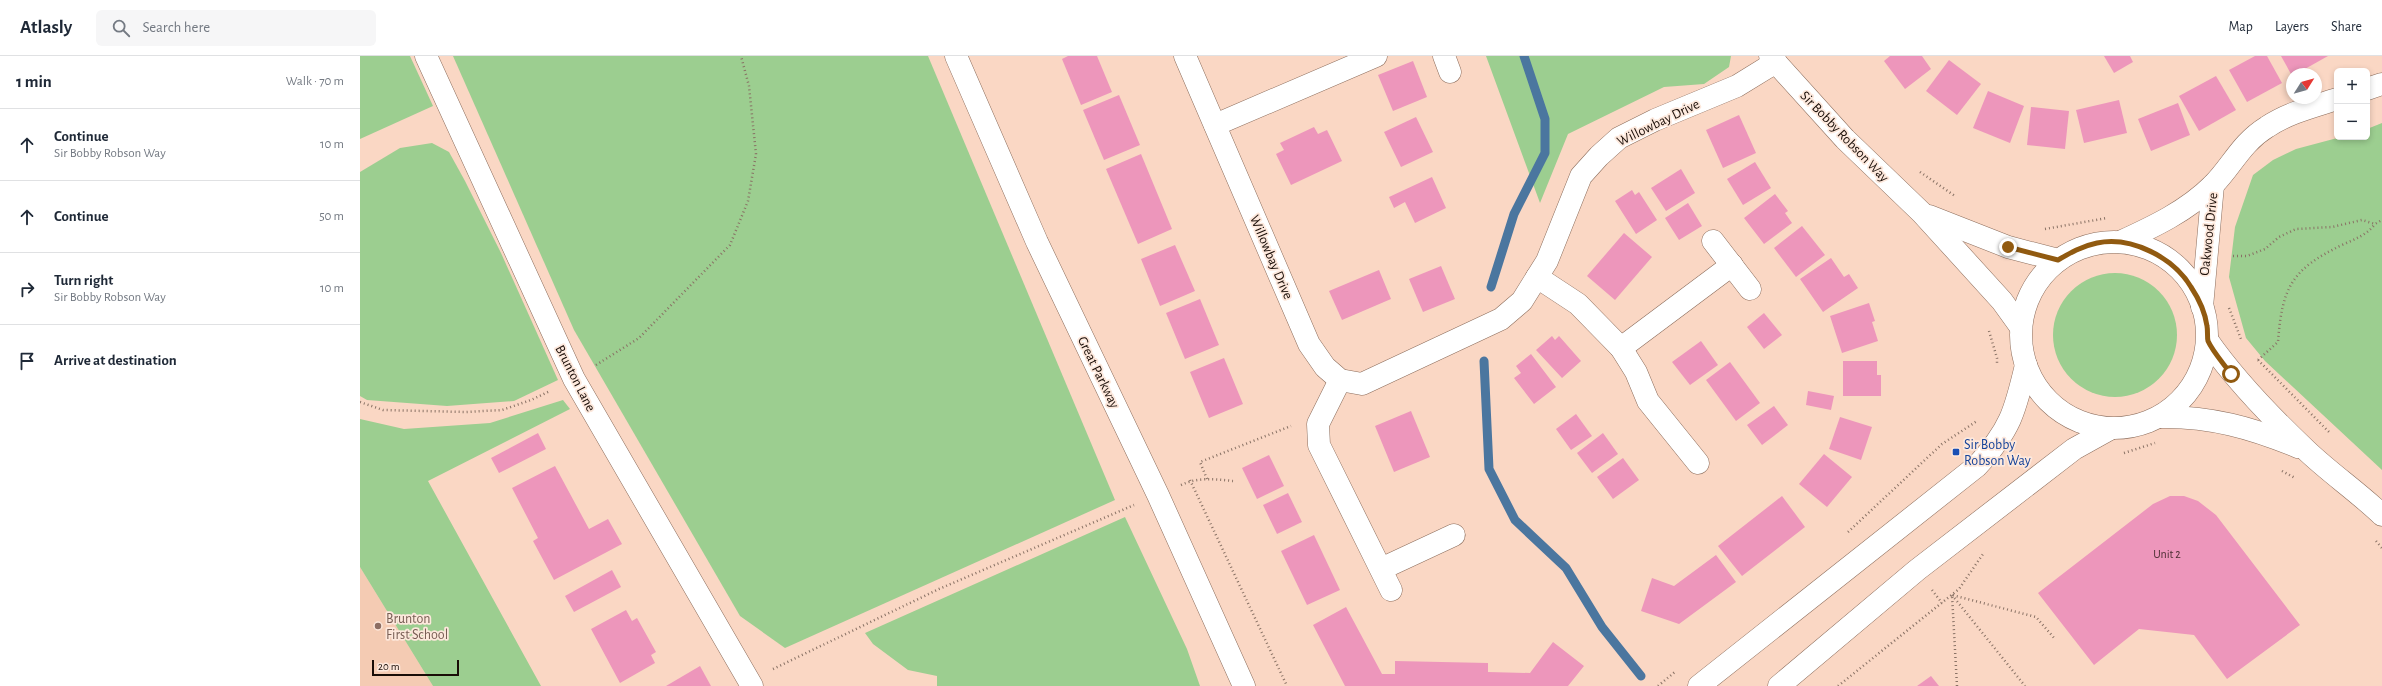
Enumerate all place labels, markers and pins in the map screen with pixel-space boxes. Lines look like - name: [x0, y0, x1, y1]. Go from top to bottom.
- place label: Sir Bobby Robson Way: [1964, 438, 2031, 468]
- marker: Sir Bobby Robson Way: [1951, 447, 1961, 457]
- place label: Brunton First School: [386, 612, 448, 642]
- marker: Brunton First School: [373, 621, 383, 631]

